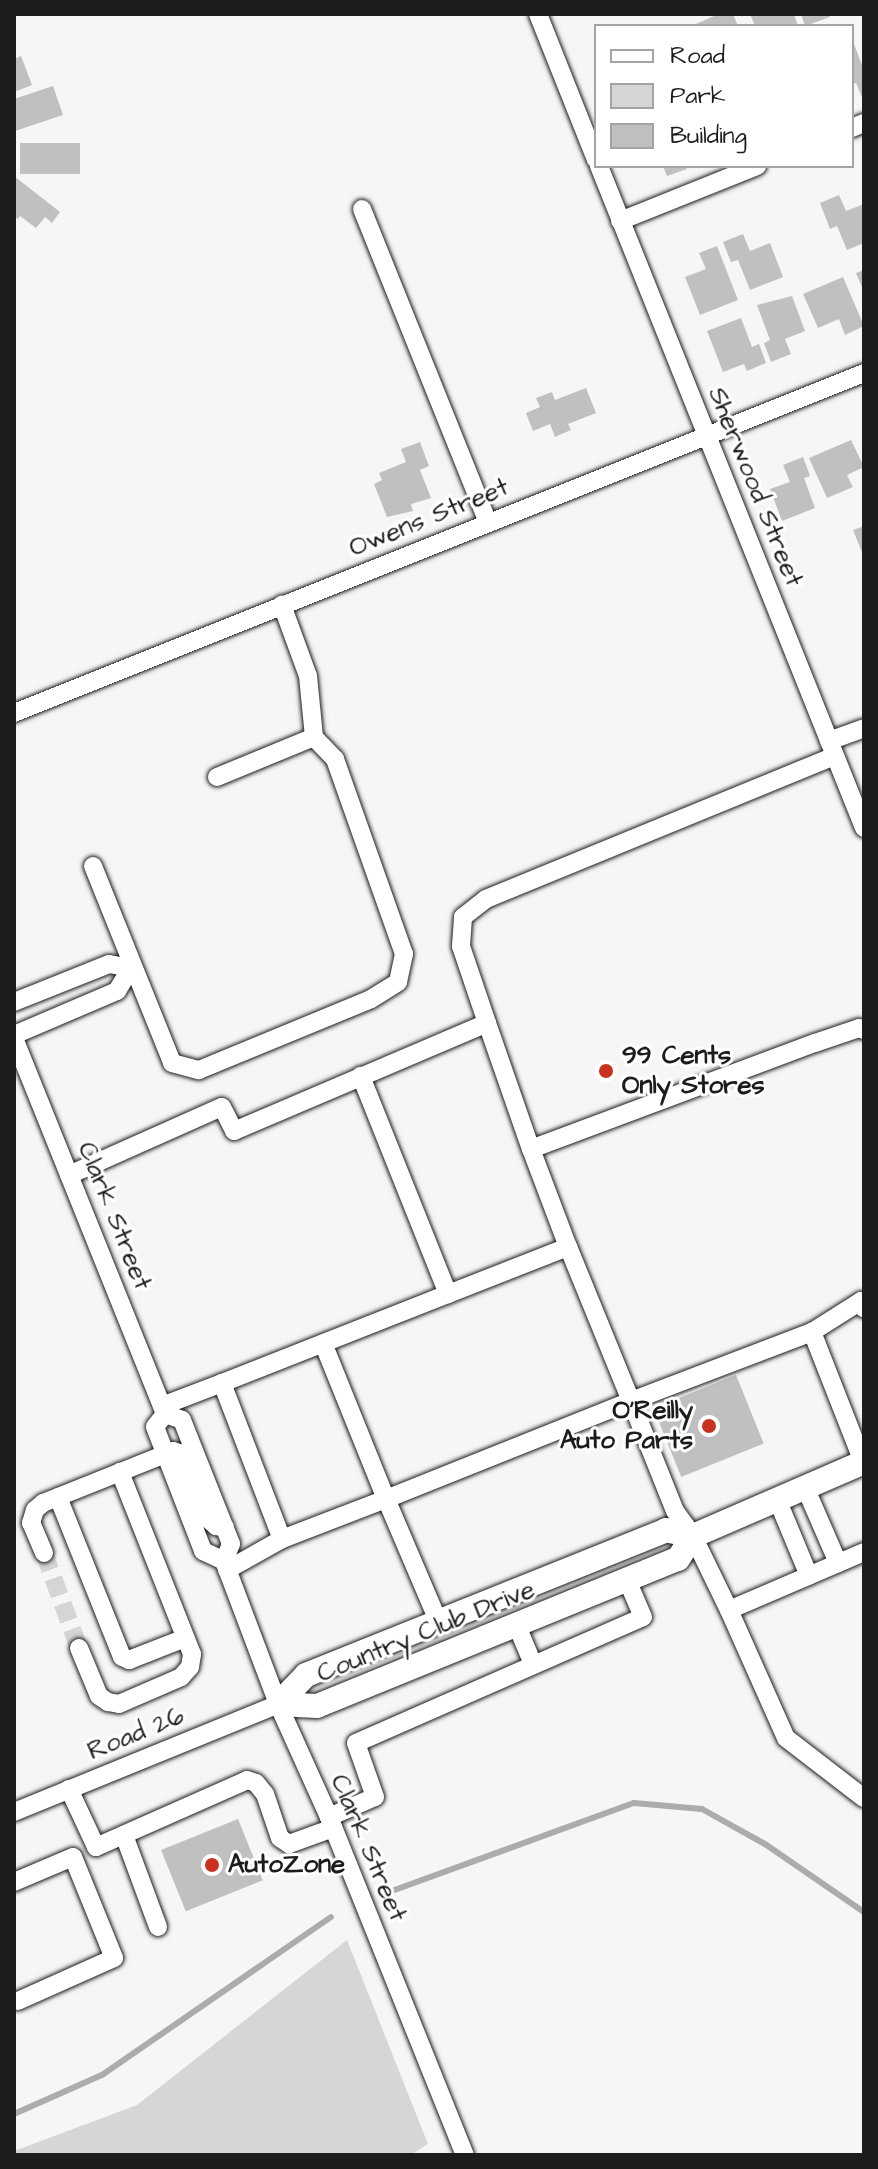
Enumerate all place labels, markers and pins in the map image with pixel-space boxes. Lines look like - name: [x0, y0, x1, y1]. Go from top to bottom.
- place label: 99 Cents Only Stores: [622, 1040, 764, 1102]
- marker: 99 Cents Only Stores: [597, 1062, 615, 1080]
- place label: O'Reilly Auto Parts: [560, 1395, 693, 1456]
- marker: O'Reilly Auto Parts: [700, 1417, 718, 1435]
- place label: AutoZone: [228, 1849, 345, 1881]
- marker: AutoZone: [203, 1856, 221, 1874]

